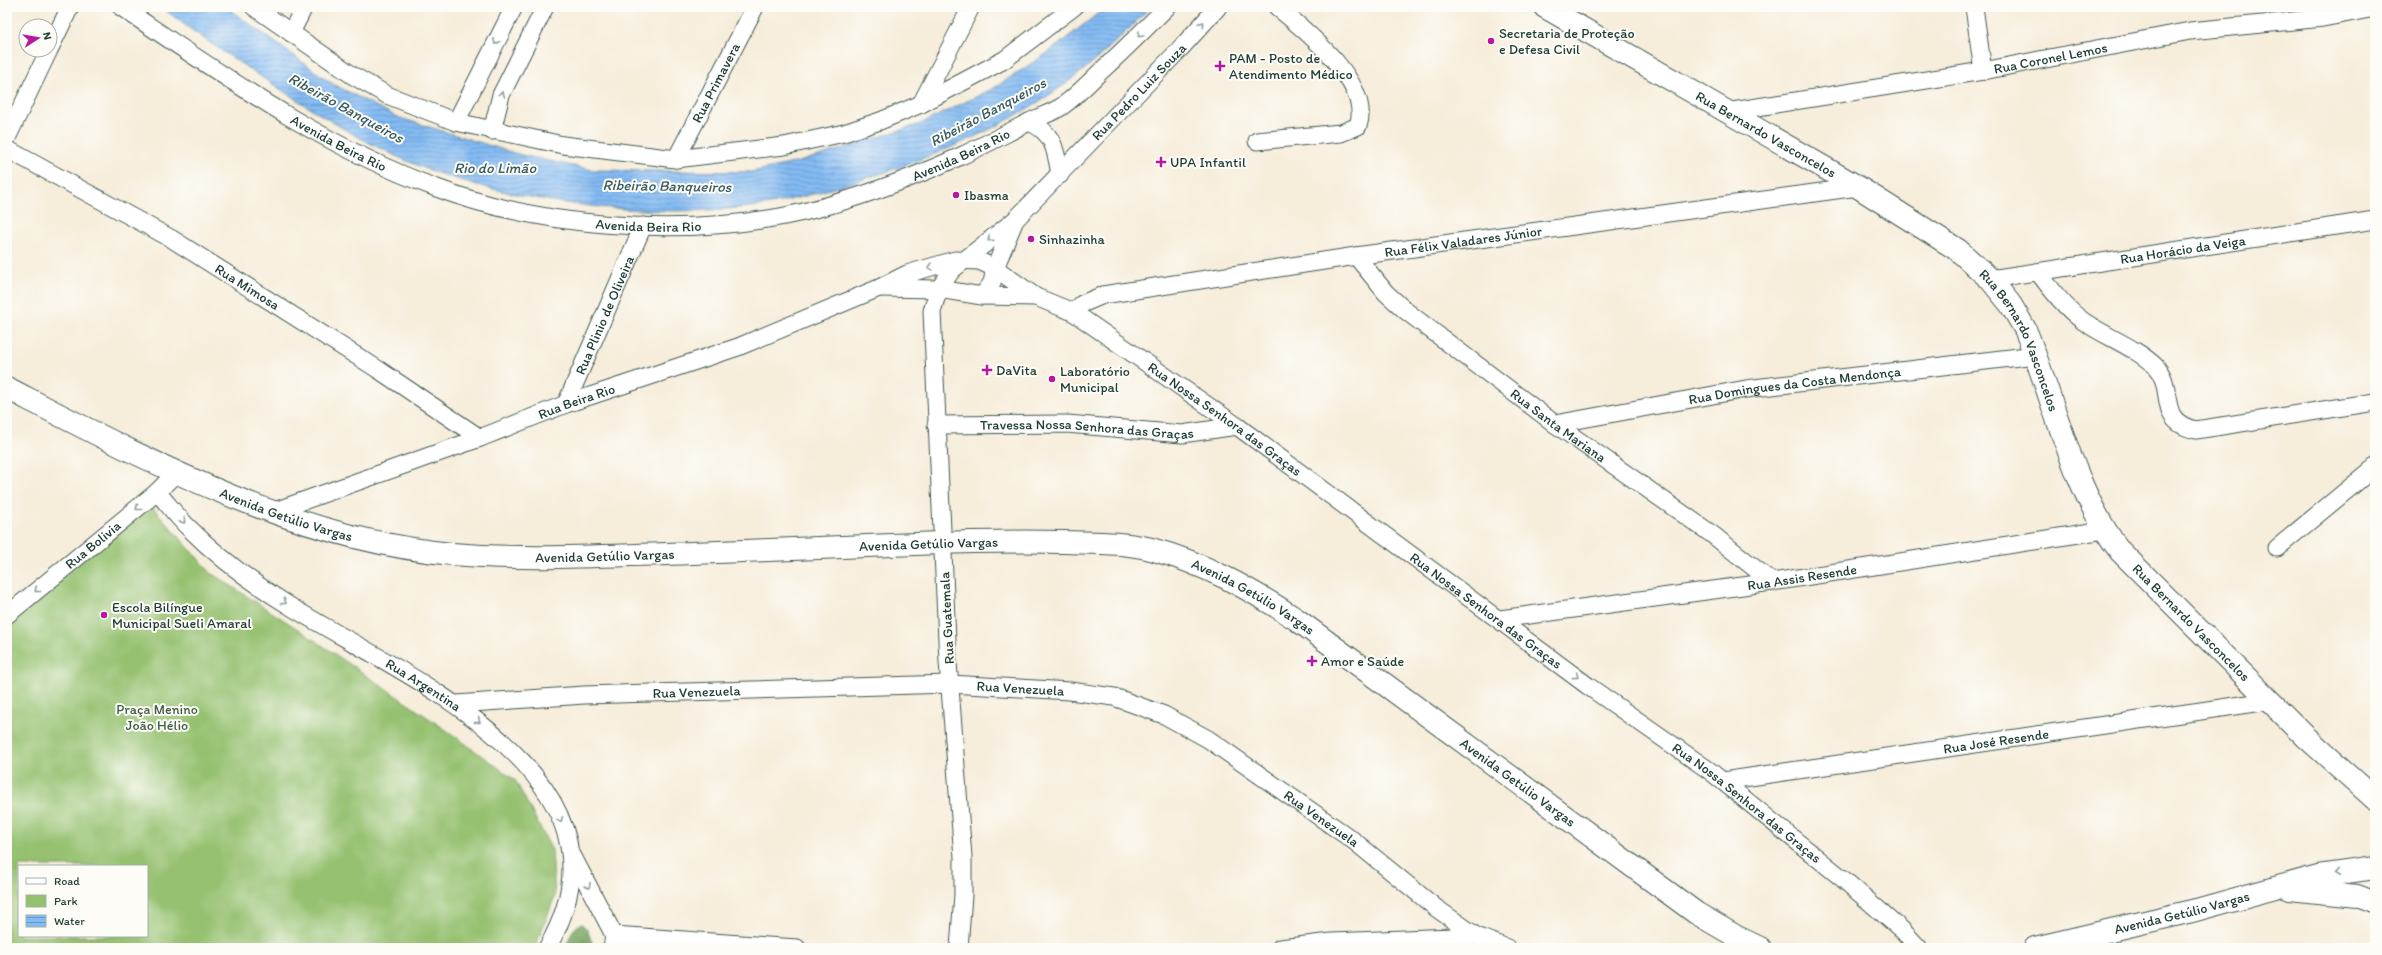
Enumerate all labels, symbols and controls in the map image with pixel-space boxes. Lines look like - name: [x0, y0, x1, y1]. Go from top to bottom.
- north arrow: [18, 18, 58, 58]
- one-way arrow: [1197, 22, 1204, 29]
- place label: Secretaria de Proteção e Defesa Civil: [1499, 25, 1635, 58]
- one-way arrow: [1137, 30, 1145, 38]
- text: N: [40, 31, 54, 41]
- marker: Secretaria de Proteção e Defesa Civil: [1486, 36, 1496, 46]
- one-way arrow: [493, 38, 501, 45]
- street label: Rua Primavera: [688, 39, 744, 126]
- street label: Rua Pedro Luiz Souza: [1088, 39, 1190, 144]
- street label: Rua Coronel Lemos: [1992, 39, 2109, 77]
- place label: PAM - Posto de Atendimento Médico: [1229, 50, 1353, 83]
- marker: PAM - Posto de Atendimento Médico: [1214, 60, 1226, 72]
- water label: Ribeirão Banqueiros: [285, 69, 408, 148]
- water label: Ribeirão Banqueiros: [927, 73, 1050, 150]
- street label: Rua Bernardo Vasconcelos: [1693, 87, 1839, 181]
- one-way arrow: [497, 90, 505, 97]
- street label: Avenida Beira Rio: [288, 111, 389, 175]
- street label: Avenida Beira Rio: [910, 125, 1013, 184]
- place label: UPA Infantil: [1170, 154, 1246, 171]
- marker: UPA Infantil: [1155, 156, 1167, 168]
- water label: Rio do Limão: [454, 159, 536, 177]
- water label: Ribeirão Banqueiros: [602, 176, 733, 196]
- place label: Ibasma: [964, 187, 1009, 204]
- marker: Ibasma: [951, 190, 961, 200]
- street label: Avenida Beira Rio: [595, 215, 702, 235]
- street label: Rua Félix Valadares Júnior: [1383, 222, 1544, 261]
- place label: Sinhazinha: [1039, 231, 1106, 248]
- street label: Rua Horácio da Veiga: [2119, 231, 2247, 267]
- marker: Sinhazinha: [1026, 234, 1036, 244]
- one-way arrow: [987, 235, 995, 242]
- street label: Rua Plinio de Oliveira: [571, 252, 638, 377]
- street label: Rua Mimosa: [212, 260, 283, 313]
- one-way arrow: [927, 262, 934, 271]
- street label: Rua Bernardo Vasconcelos: [1976, 265, 2062, 414]
- street label: Rua Nossa Senhora das Graças: [1145, 358, 1305, 480]
- place label: DaVita: [996, 362, 1038, 379]
- street label: Rua Domingues da Costa Mendonça: [1687, 362, 1903, 408]
- place label: Laboratório Municipal: [1060, 363, 1130, 396]
- marker: DaVita: [981, 364, 993, 376]
- marker: Laboratório Municipal: [1047, 374, 1057, 384]
- street label: Rua Beira Rio: [535, 380, 617, 423]
- street label: Rua Santa Mariana: [1507, 385, 1609, 466]
- street label: Travessa Nossa Senhora das Graças: [980, 415, 1195, 443]
- street label: Avenida Getúlio Vargas: [217, 484, 354, 545]
- one-way arrow: [135, 503, 142, 510]
- street label: Rua Bolivia: [61, 516, 125, 572]
- one-way arrow: [178, 517, 185, 524]
- street label: Avenida Getúlio Vargas: [859, 533, 998, 555]
- street label: Avenida Getúlio Vargas: [535, 545, 675, 566]
- street label: Rua Nossa Senhora das Graças: [1407, 549, 1566, 672]
- street label: Avenida Getúlio Vargas: [1189, 555, 1318, 638]
- street label: Rua Assis Resende: [1746, 560, 1858, 594]
- street label: Rua Bernardo Vasconcelos: [2129, 560, 2254, 685]
- street label: Rua Guatemala: [936, 571, 958, 665]
- one-way arrow: [35, 586, 42, 593]
- one-way arrow: [280, 597, 287, 605]
- place label: Escola Bilíngue Municipal Sueli Amaral: [112, 599, 251, 632]
- marker: Escola Bilíngue Municipal Sueli Amaral: [99, 610, 109, 620]
- place label: Amor e Saúde: [1321, 653, 1405, 670]
- street label: Rua Argentina: [383, 655, 464, 715]
- marker: Amor e Saúde: [1306, 655, 1318, 667]
- one-way arrow: [1572, 672, 1579, 679]
- street label: Rua Venezuela: [976, 677, 1065, 699]
- street label: Rua Venezuela: [652, 682, 742, 701]
- park label: Praça Menino João Hélio: [116, 701, 198, 734]
- one-way arrow: [473, 717, 481, 724]
- street label: Rua José Resende: [1942, 725, 2050, 757]
- street label: Avenida Getúlio Vargas: [1457, 734, 1579, 830]
- street label: Rua Nossa Senhora das Graças: [1669, 739, 1825, 867]
- street label: Rua Venezuela: [1281, 786, 1363, 851]
- one-way arrow: [555, 816, 563, 824]
- legend: [18, 865, 148, 937]
- one-way arrow: [2333, 868, 2339, 877]
- text: Road: [54, 874, 80, 888]
- one-way arrow: [583, 881, 591, 889]
- street label: Avenida Getúlio Vargas: [2112, 887, 2251, 938]
- text: Park: [54, 894, 78, 908]
- text: Water: [54, 914, 85, 928]

